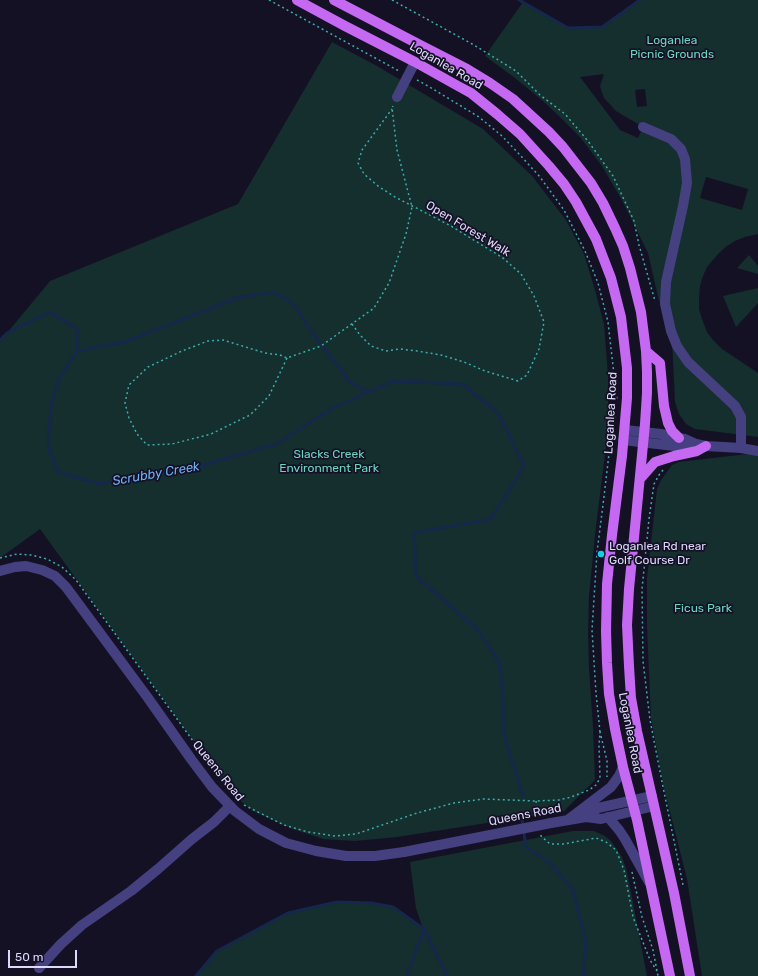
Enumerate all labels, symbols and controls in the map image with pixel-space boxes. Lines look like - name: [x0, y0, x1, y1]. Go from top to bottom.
- park label: Loganlea Picnic Grounds: [630, 34, 714, 62]
- street label: Loganlea Road: [407, 39, 485, 93]
- street label: Open Forest Walk: [423, 198, 513, 260]
- street label: Loganlea Road: [602, 372, 620, 454]
- park label: Slacks Creek Environment Park: [279, 448, 379, 476]
- water label: Scrubby Creek: [111, 459, 201, 489]
- place label: Loganlea Rd near Golf Course Dr: [609, 540, 706, 568]
- marker: Loganlea Rd near Golf Course Dr: [596, 549, 606, 559]
- park label: Ficus Park: [674, 602, 732, 616]
- street label: Loganlea Road: [615, 691, 645, 775]
- street label: Queens Road: [189, 738, 247, 804]
- street label: Queens Road: [488, 801, 562, 829]
- scale bar: [10, 942, 79, 968]
- text: 50 m: [15, 950, 43, 964]

